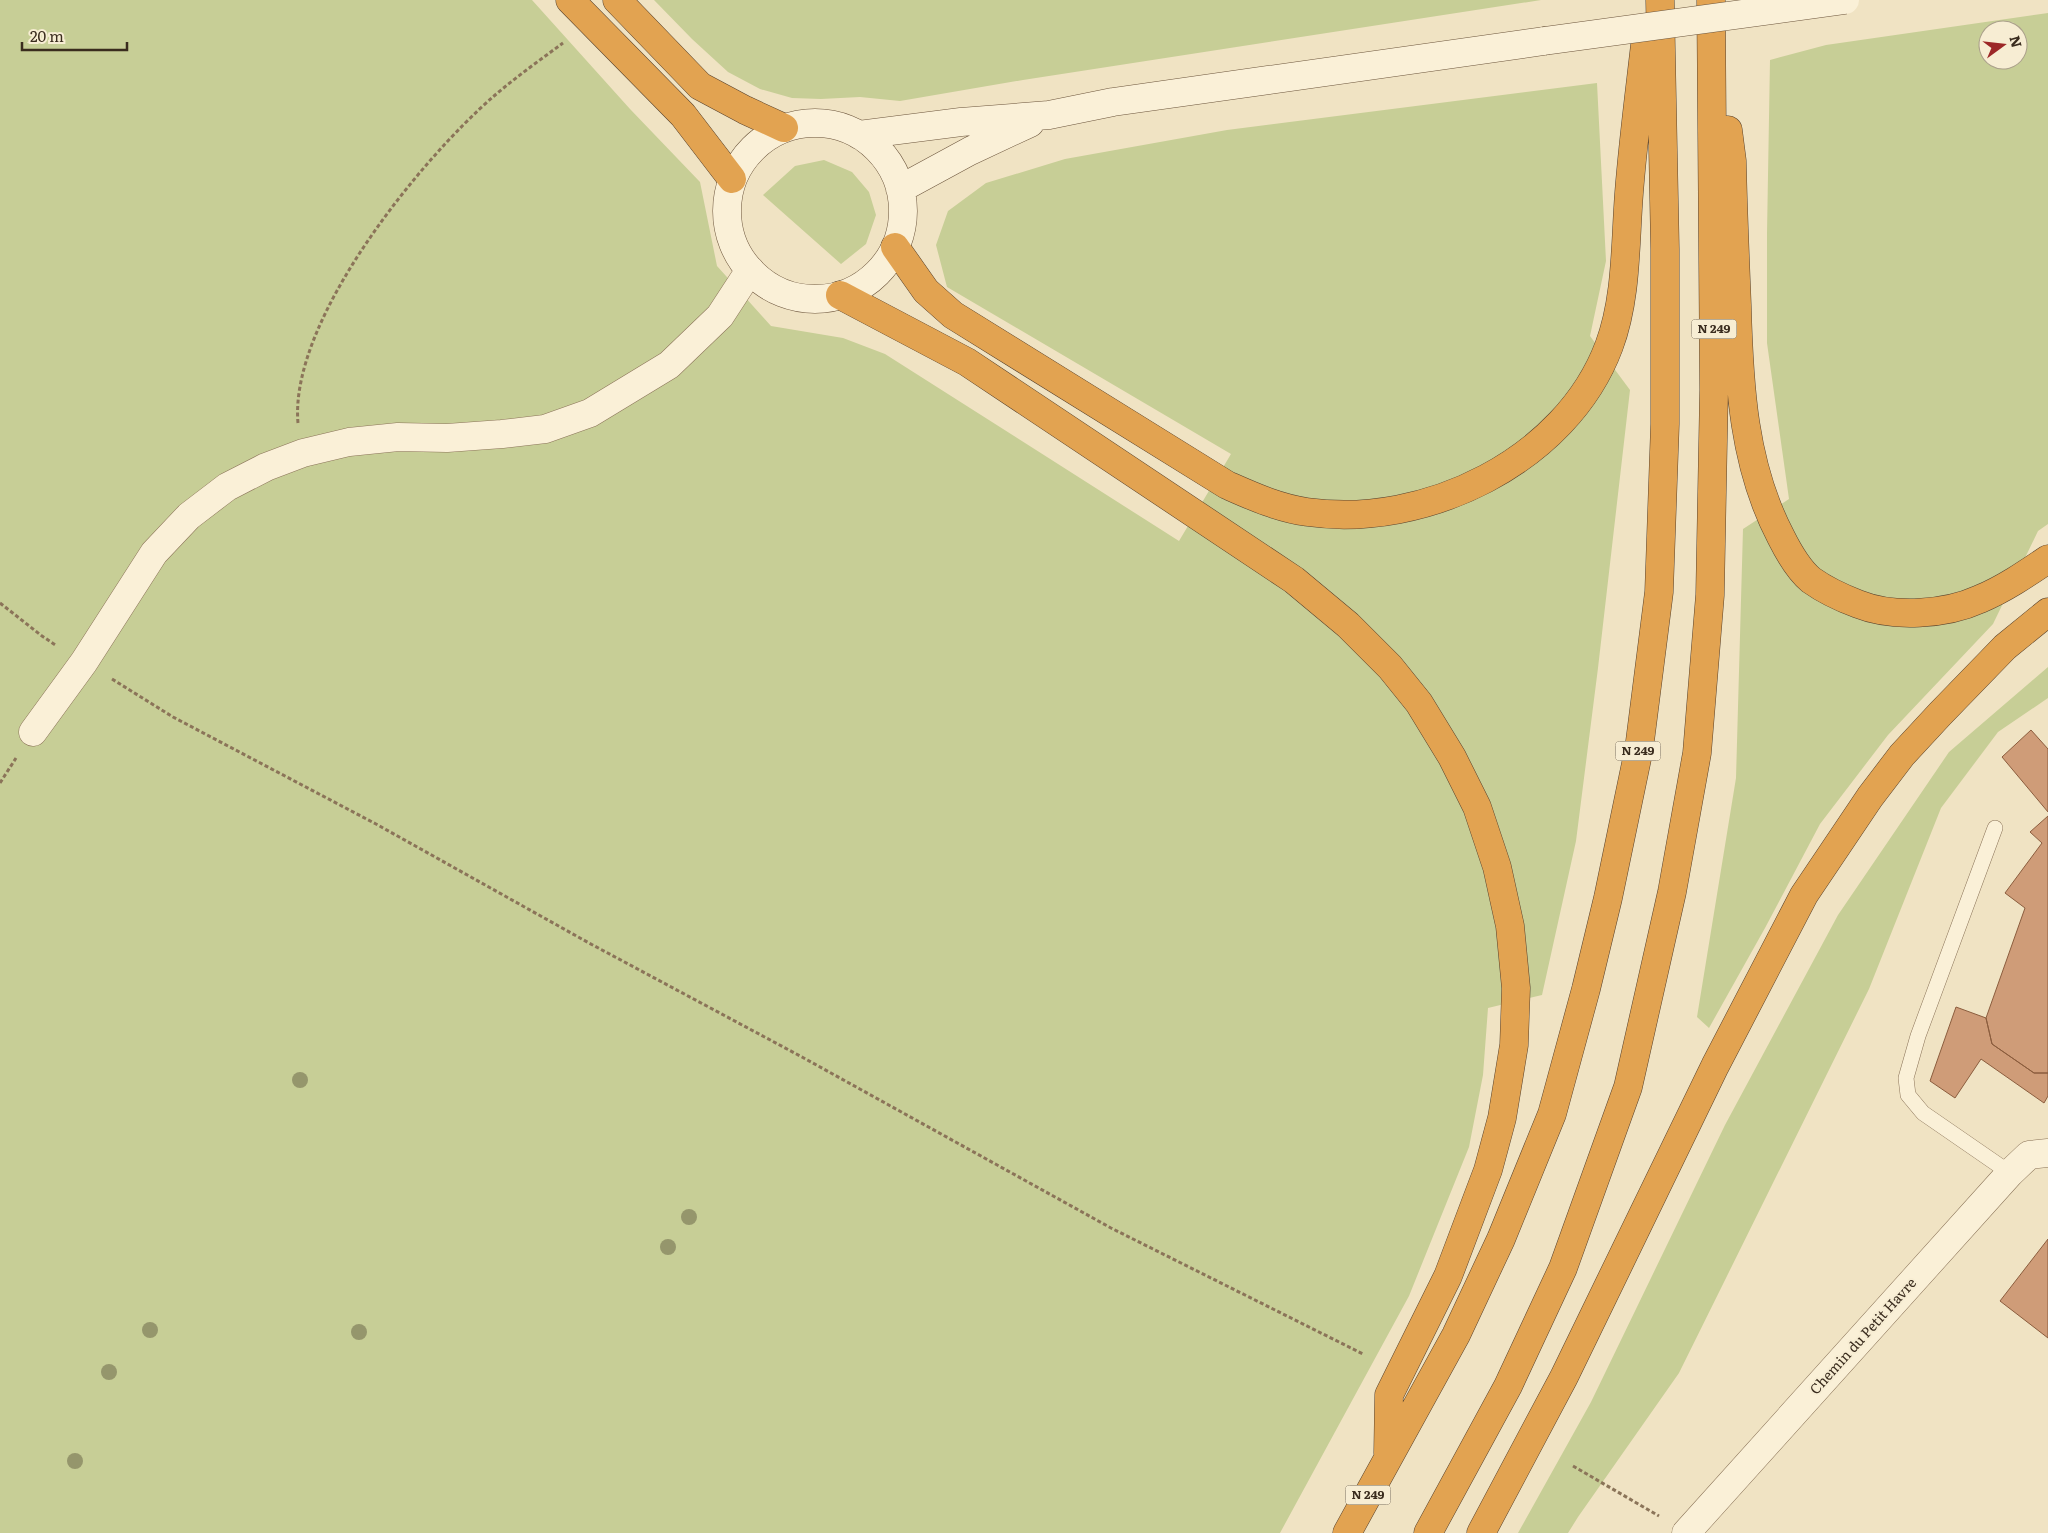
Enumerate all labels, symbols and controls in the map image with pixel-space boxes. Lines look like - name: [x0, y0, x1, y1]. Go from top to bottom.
- scale bar: [22, 20, 128, 52]
- north arrow: [1978, 20, 2028, 70]
- text: 20 m: [30, 24, 64, 47]
- text: N: [2005, 33, 2028, 50]
- road number: N 249: [1692, 320, 1736, 338]
- road number: N 249: [1616, 741, 1660, 760]
- street label: Chemin du Petit Havre: [1804, 1273, 1920, 1398]
- road number: N 249: [1346, 1486, 1390, 1504]

